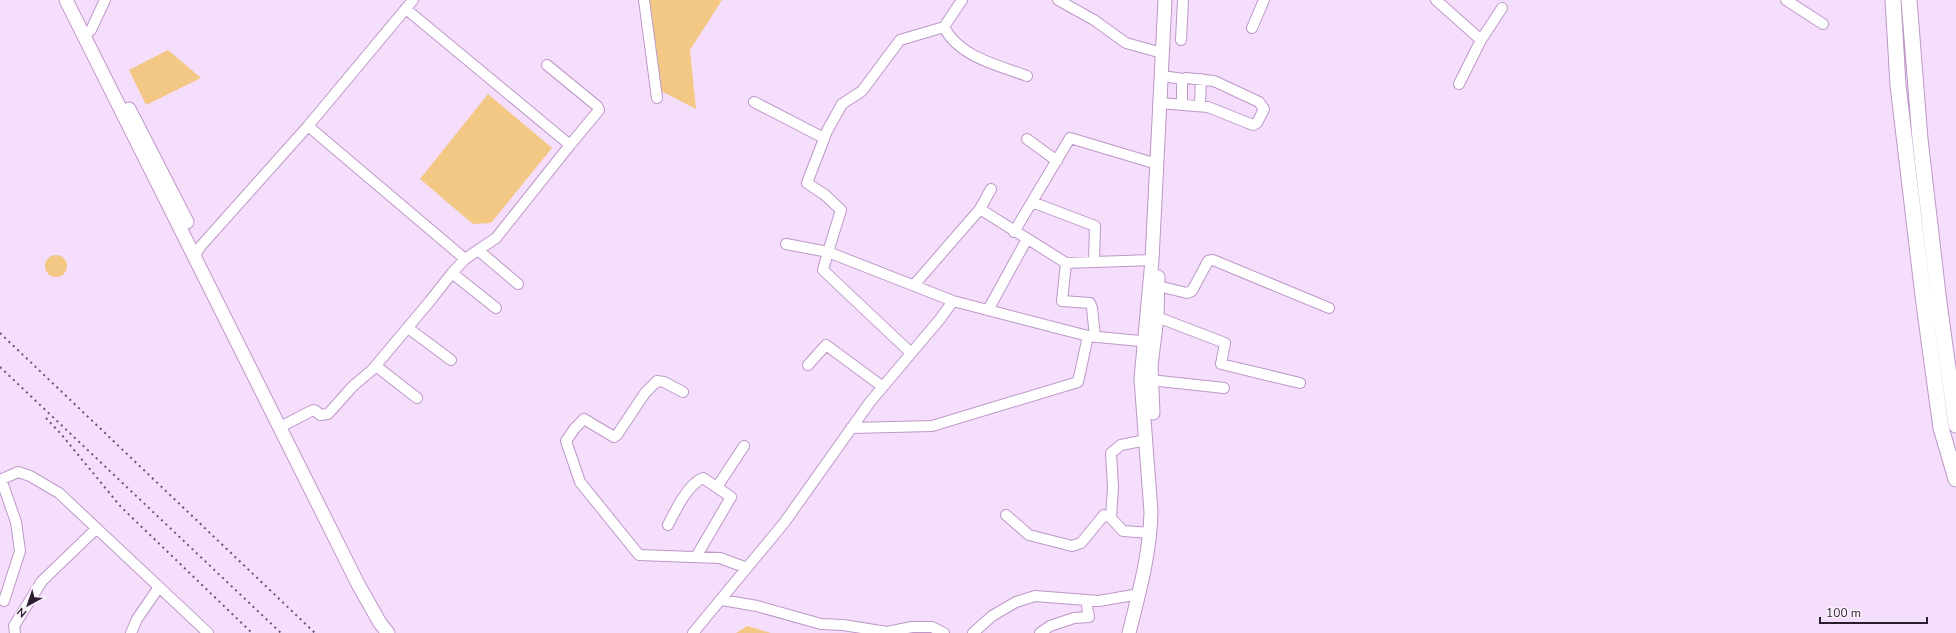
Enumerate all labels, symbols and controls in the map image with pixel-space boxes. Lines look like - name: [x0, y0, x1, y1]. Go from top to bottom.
- north arrow: [8, 585, 48, 625]
- scale bar: [1820, 599, 1927, 625]
- text: N: [14, 604, 30, 621]
- text: 100 m: [1826, 605, 1861, 621]

